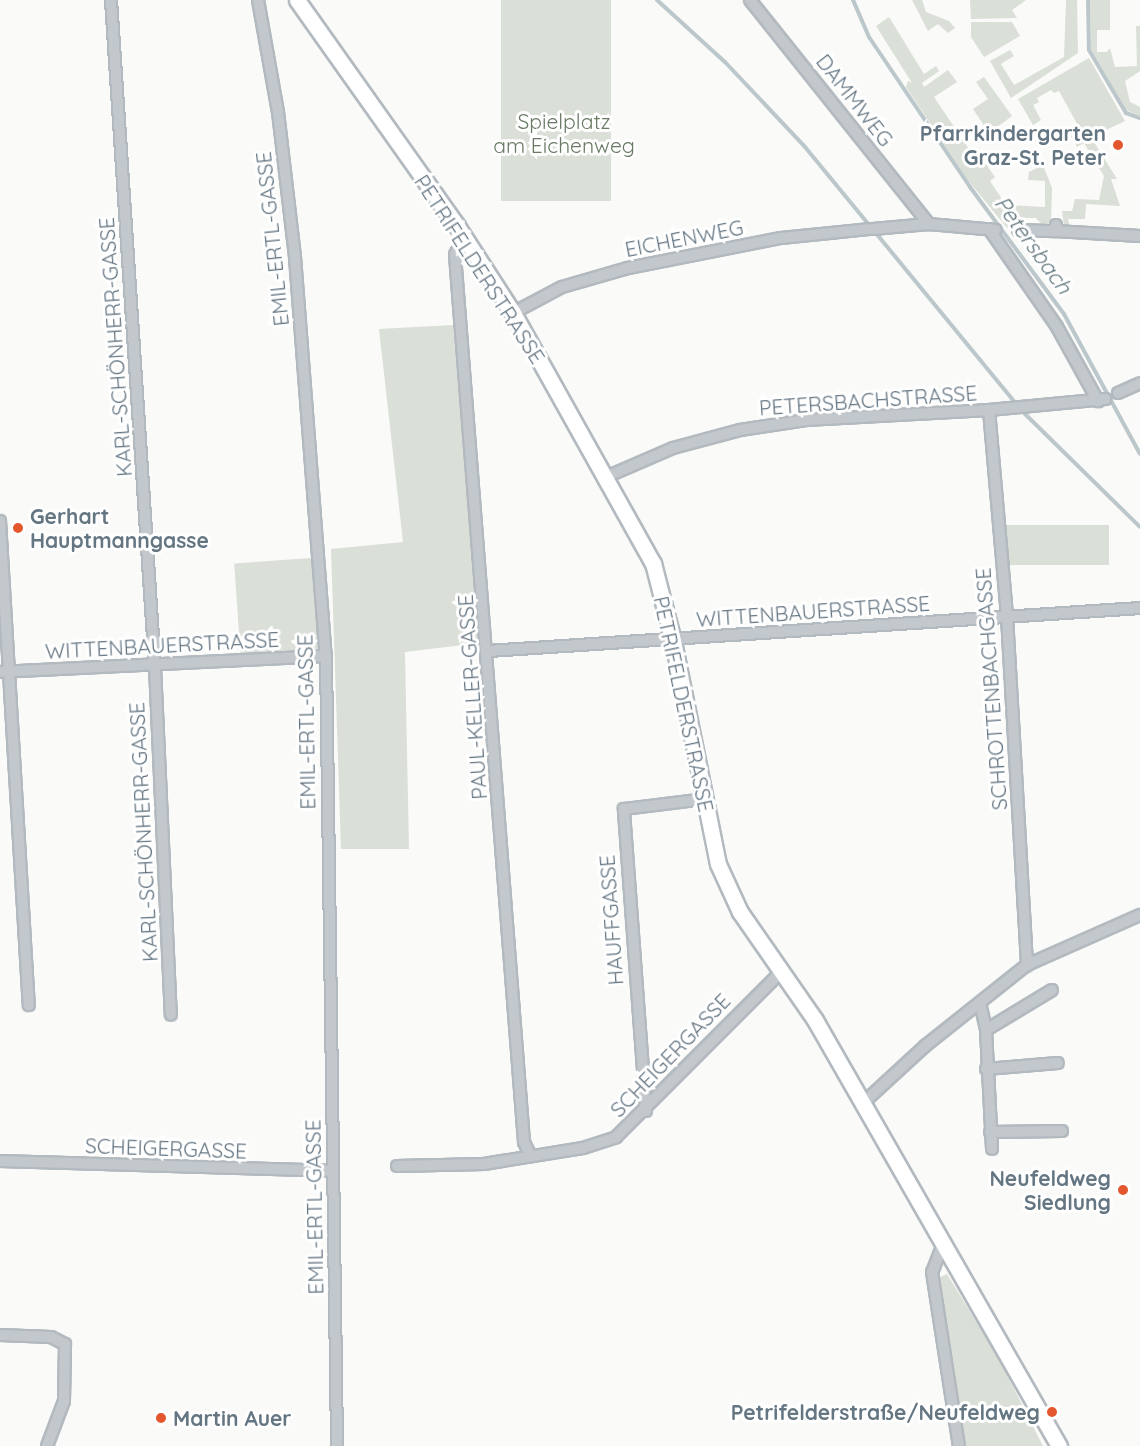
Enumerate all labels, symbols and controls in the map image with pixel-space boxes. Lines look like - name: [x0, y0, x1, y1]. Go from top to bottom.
- street label: DAMMWEG: [811, 49, 899, 151]
- park label: Spielplatz am Eichenweg: [493, 108, 635, 158]
- place label: Pfarrkindergarten Graz-St. Peter: [920, 120, 1106, 170]
- marker: Pfarrkindergarten Graz-St. Peter: [1111, 138, 1125, 152]
- street label: EMIL-ERTL-GASSE: [250, 150, 294, 328]
- street label: PETRIFELDERSTRASSE: [409, 170, 551, 368]
- water label: Petersbach: [989, 191, 1077, 299]
- street label: EICHENWEG: [623, 214, 745, 262]
- street label: KARL-SCHÖNHERR-GASSE: [93, 216, 137, 478]
- street label: PETERSBACHSTRASSE: [758, 380, 978, 420]
- place label: Gerhart Hauptmanngasse: [30, 503, 209, 553]
- marker: Gerhart Hauptmanngasse: [11, 521, 25, 535]
- street label: SCHROTTENBACHGASSE: [970, 567, 1012, 811]
- street label: WITTENBAUERSTRASSE: [695, 590, 931, 632]
- street label: PAUL-KELLER-GASSE: [452, 594, 492, 800]
- street label: PETRIFELDERSTRASSE: [649, 594, 719, 814]
- street label: WITTENBAUERSTRASSE: [44, 626, 280, 664]
- street label: EMIL-ERTL-GASSE: [292, 634, 320, 810]
- street label: KARL-SCHÖNHERR-GASSE: [124, 701, 162, 963]
- street label: HAUFFGASSE: [594, 854, 628, 986]
- street label: SCHEIGERGASSE: [605, 988, 735, 1122]
- street label: EMIL-ERTL-GASSE: [300, 1119, 328, 1295]
- street label: SCHEIGERGASSE: [85, 1133, 247, 1163]
- place label: Neufeldweg Siedlung: [989, 1165, 1111, 1215]
- marker: Neufeldweg Siedlung: [1116, 1183, 1130, 1197]
- place label: Petrifelderstraße/Neufeldweg: [731, 1399, 1040, 1425]
- place label: Martin Auer: [173, 1405, 291, 1431]
- marker: Petrifelderstraße/Neufeldweg: [1045, 1405, 1059, 1419]
- marker: Martin Auer: [154, 1411, 168, 1425]

